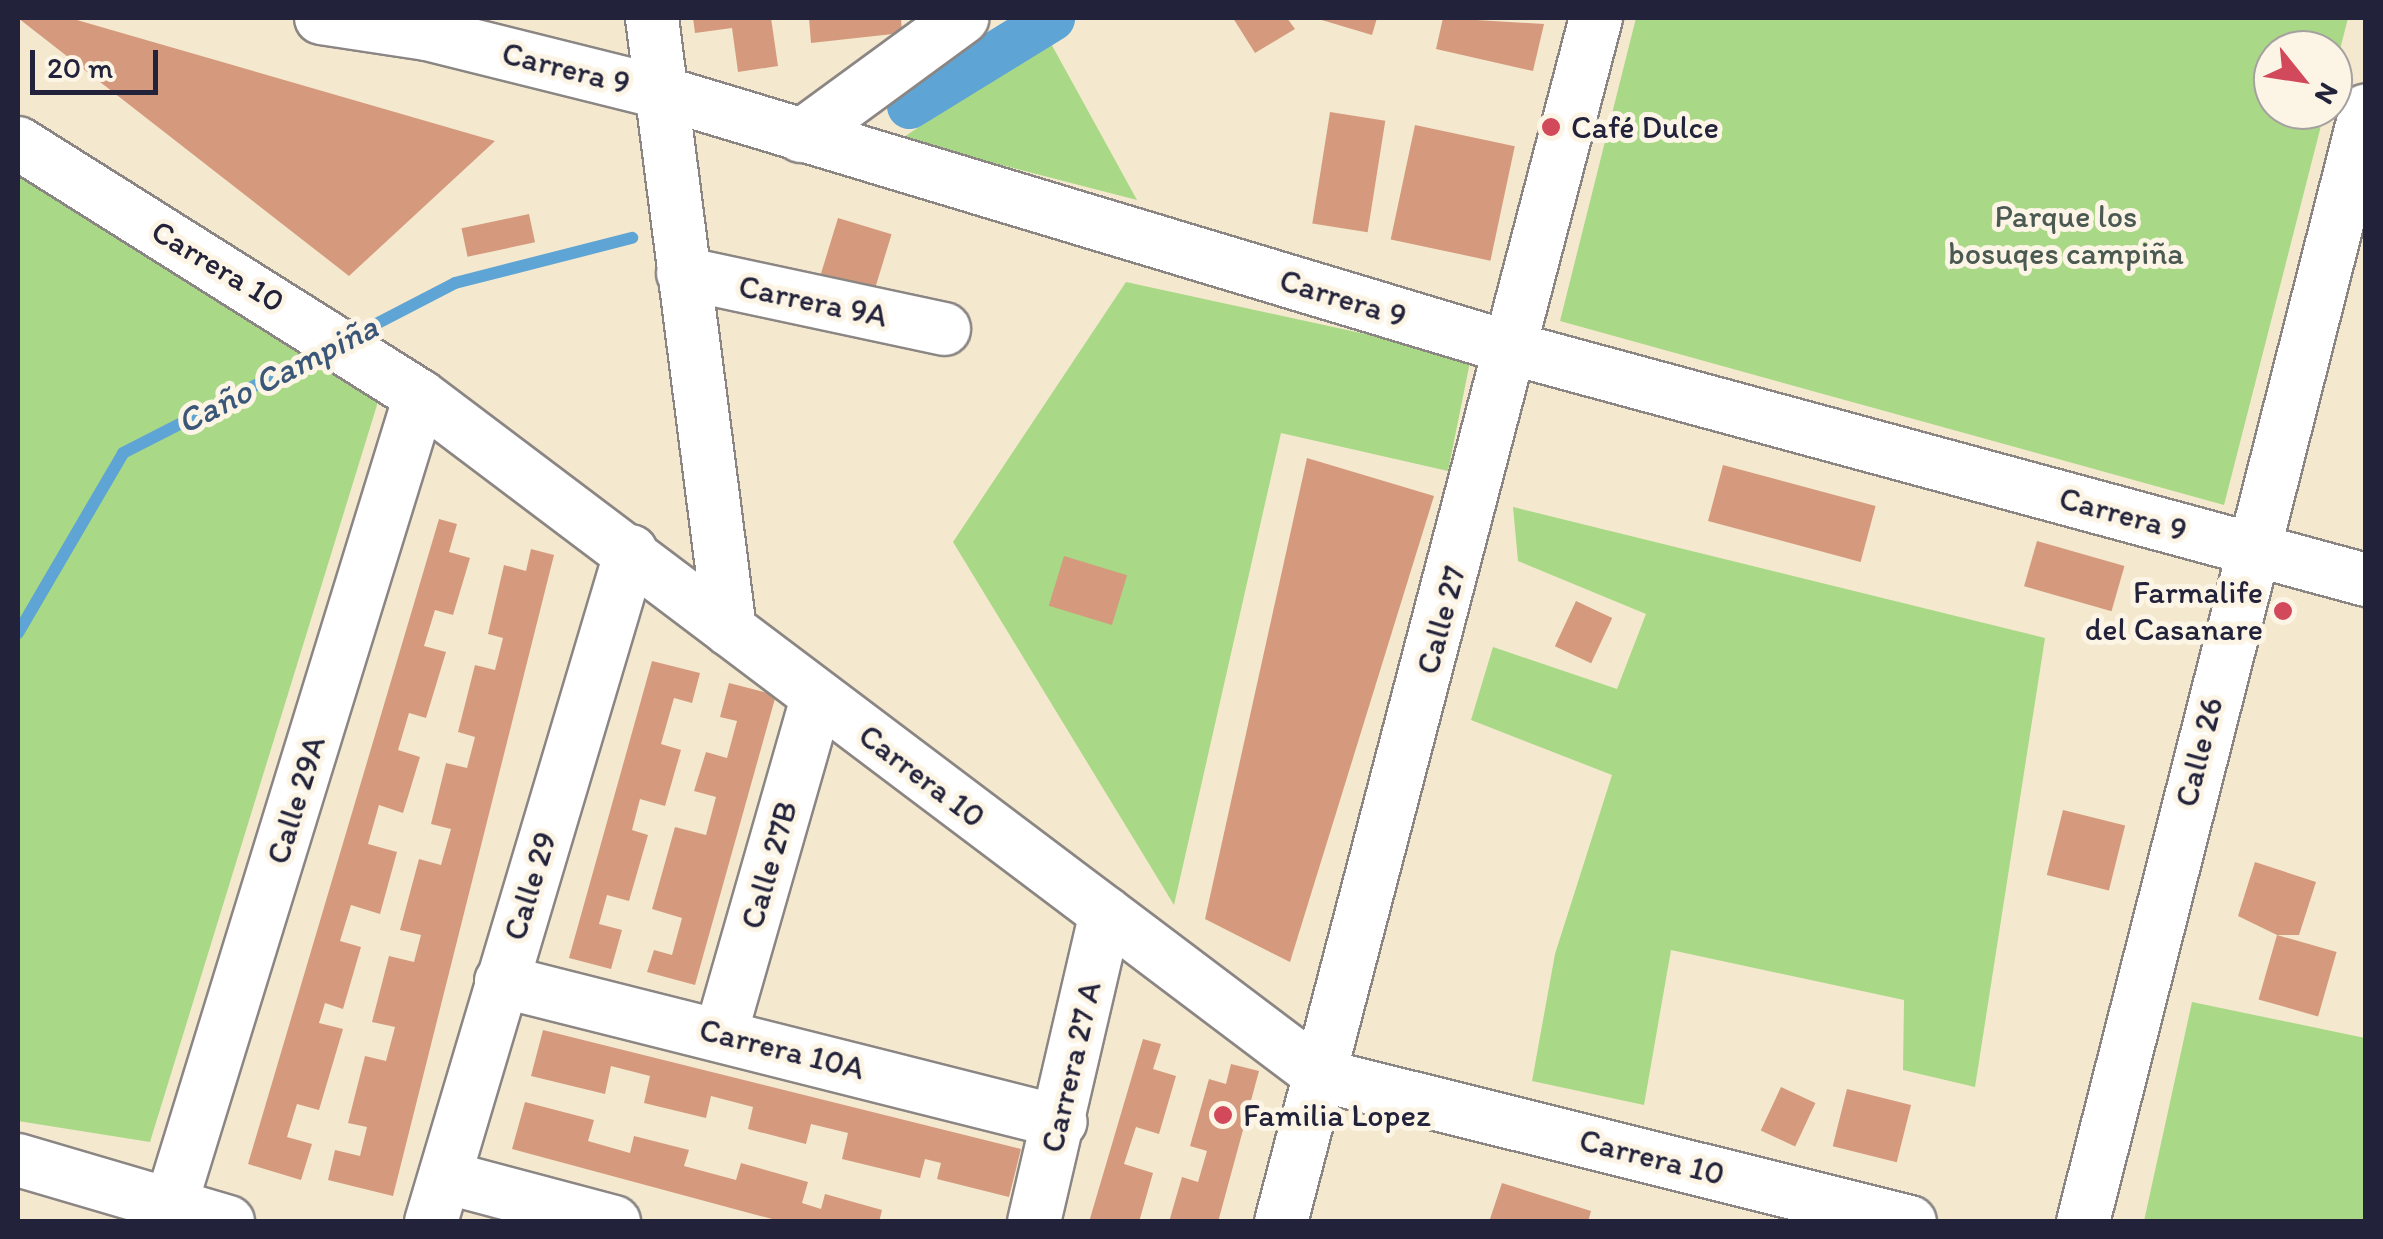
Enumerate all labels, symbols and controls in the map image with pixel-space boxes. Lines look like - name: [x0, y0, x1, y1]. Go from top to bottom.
- scale bar: [35, 30, 162, 92]
- north arrow: [2253, 30, 2353, 130]
- street label: Carrera 9: [498, 34, 634, 102]
- text: 20 m: [47, 49, 113, 86]
- text: N: [2308, 77, 2347, 111]
- place label: Café Dulce: [1571, 108, 1719, 146]
- marker: Café Dulce: [1540, 116, 1562, 138]
- park label: Parque los bosuqes campiña: [1948, 198, 2184, 273]
- street label: Carrera 10: [145, 211, 291, 321]
- street label: Carrera 9: [1275, 261, 1411, 335]
- street label: Carrera 9A: [735, 267, 891, 335]
- water label: Caño Campiña: [169, 305, 385, 443]
- street label: Carrera 9: [2055, 479, 2191, 549]
- street label: Calle 27: [1408, 562, 1474, 678]
- place label: Farmalife del Casanare: [2085, 574, 2263, 649]
- marker: Farmalife del Casanare: [2272, 600, 2294, 622]
- street label: Calle 26: [2167, 693, 2231, 811]
- street label: Carrera 10: [851, 716, 993, 836]
- street label: Calle 29A: [258, 731, 334, 869]
- street label: Calle 27B: [732, 797, 806, 933]
- street label: Calle 29: [495, 827, 565, 945]
- street label: Carrera 27 A: [1033, 978, 1109, 1156]
- street label: Carrera 10A: [695, 1010, 869, 1088]
- place label: Familia Lopez: [1243, 1096, 1430, 1134]
- marker: Familia Lopez: [1212, 1104, 1234, 1126]
- street label: Carrera 10: [1575, 1120, 1729, 1194]

